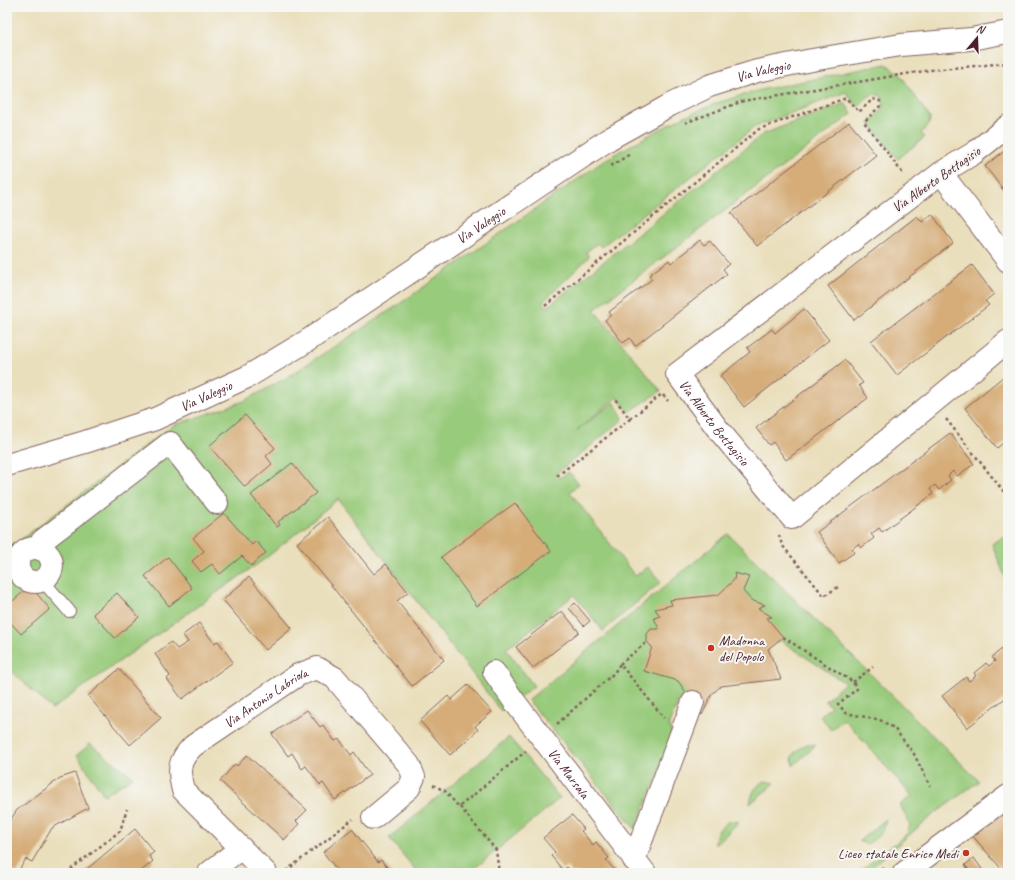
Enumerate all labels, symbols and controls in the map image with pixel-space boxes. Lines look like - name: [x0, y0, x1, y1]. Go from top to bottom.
- north arrow: [957, 18, 997, 58]
- text: N: [975, 21, 988, 37]
- street label: Via Valeggio: [734, 56, 793, 86]
- street label: Via Alberto Bottagisio: [889, 142, 985, 216]
- street label: Via Valeggio: [453, 202, 509, 248]
- street label: Via Valeggio: [178, 377, 236, 415]
- street label: Via Alberto Bottagisio: [675, 377, 753, 470]
- place label: Madonna del Popolo: [719, 632, 765, 665]
- marker: Madonna del Popolo: [706, 643, 716, 653]
- street label: Via Antonio Labriola: [221, 664, 311, 732]
- street label: Via Marsala: [544, 745, 594, 803]
- place label: Liceo statale Enrico Medi: [838, 845, 960, 862]
- marker: Liceo statale Enrico Medi: [961, 848, 971, 858]

